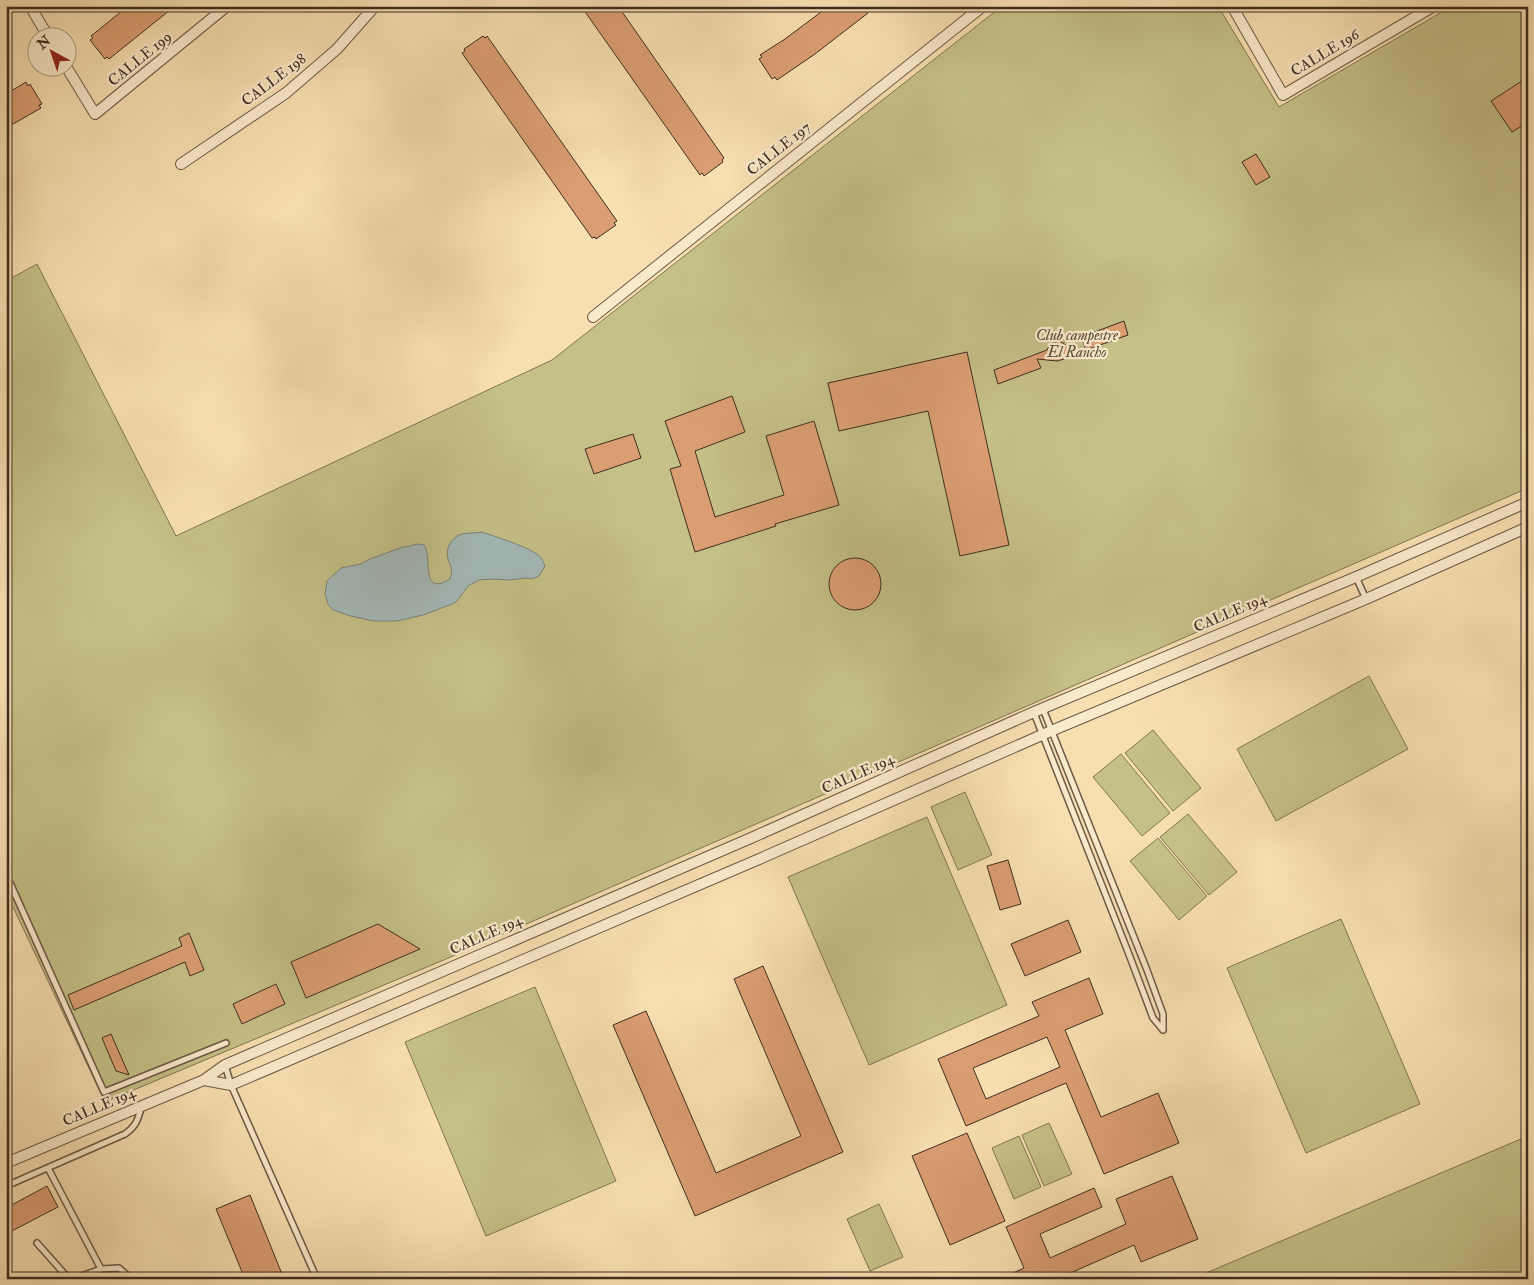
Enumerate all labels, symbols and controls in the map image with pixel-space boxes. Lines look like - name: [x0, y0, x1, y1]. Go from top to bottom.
- street label: CALLE 196: [1287, 24, 1364, 81]
- street label: CALLE 199: [104, 27, 176, 91]
- north arrow: [28, 28, 78, 78]
- text: N: [33, 32, 55, 54]
- street label: CALLE 198: [238, 49, 310, 111]
- street label: CALLE 197: [743, 118, 815, 180]
- park label: Club campestre El Rancho: [1036, 326, 1119, 362]
- street label: CALLE 194: [1191, 589, 1270, 637]
- street label: CALLE 194: [819, 749, 898, 798]
- street label: CALLE 194: [447, 910, 526, 959]
- street label: CALLE 194: [60, 1083, 139, 1131]

